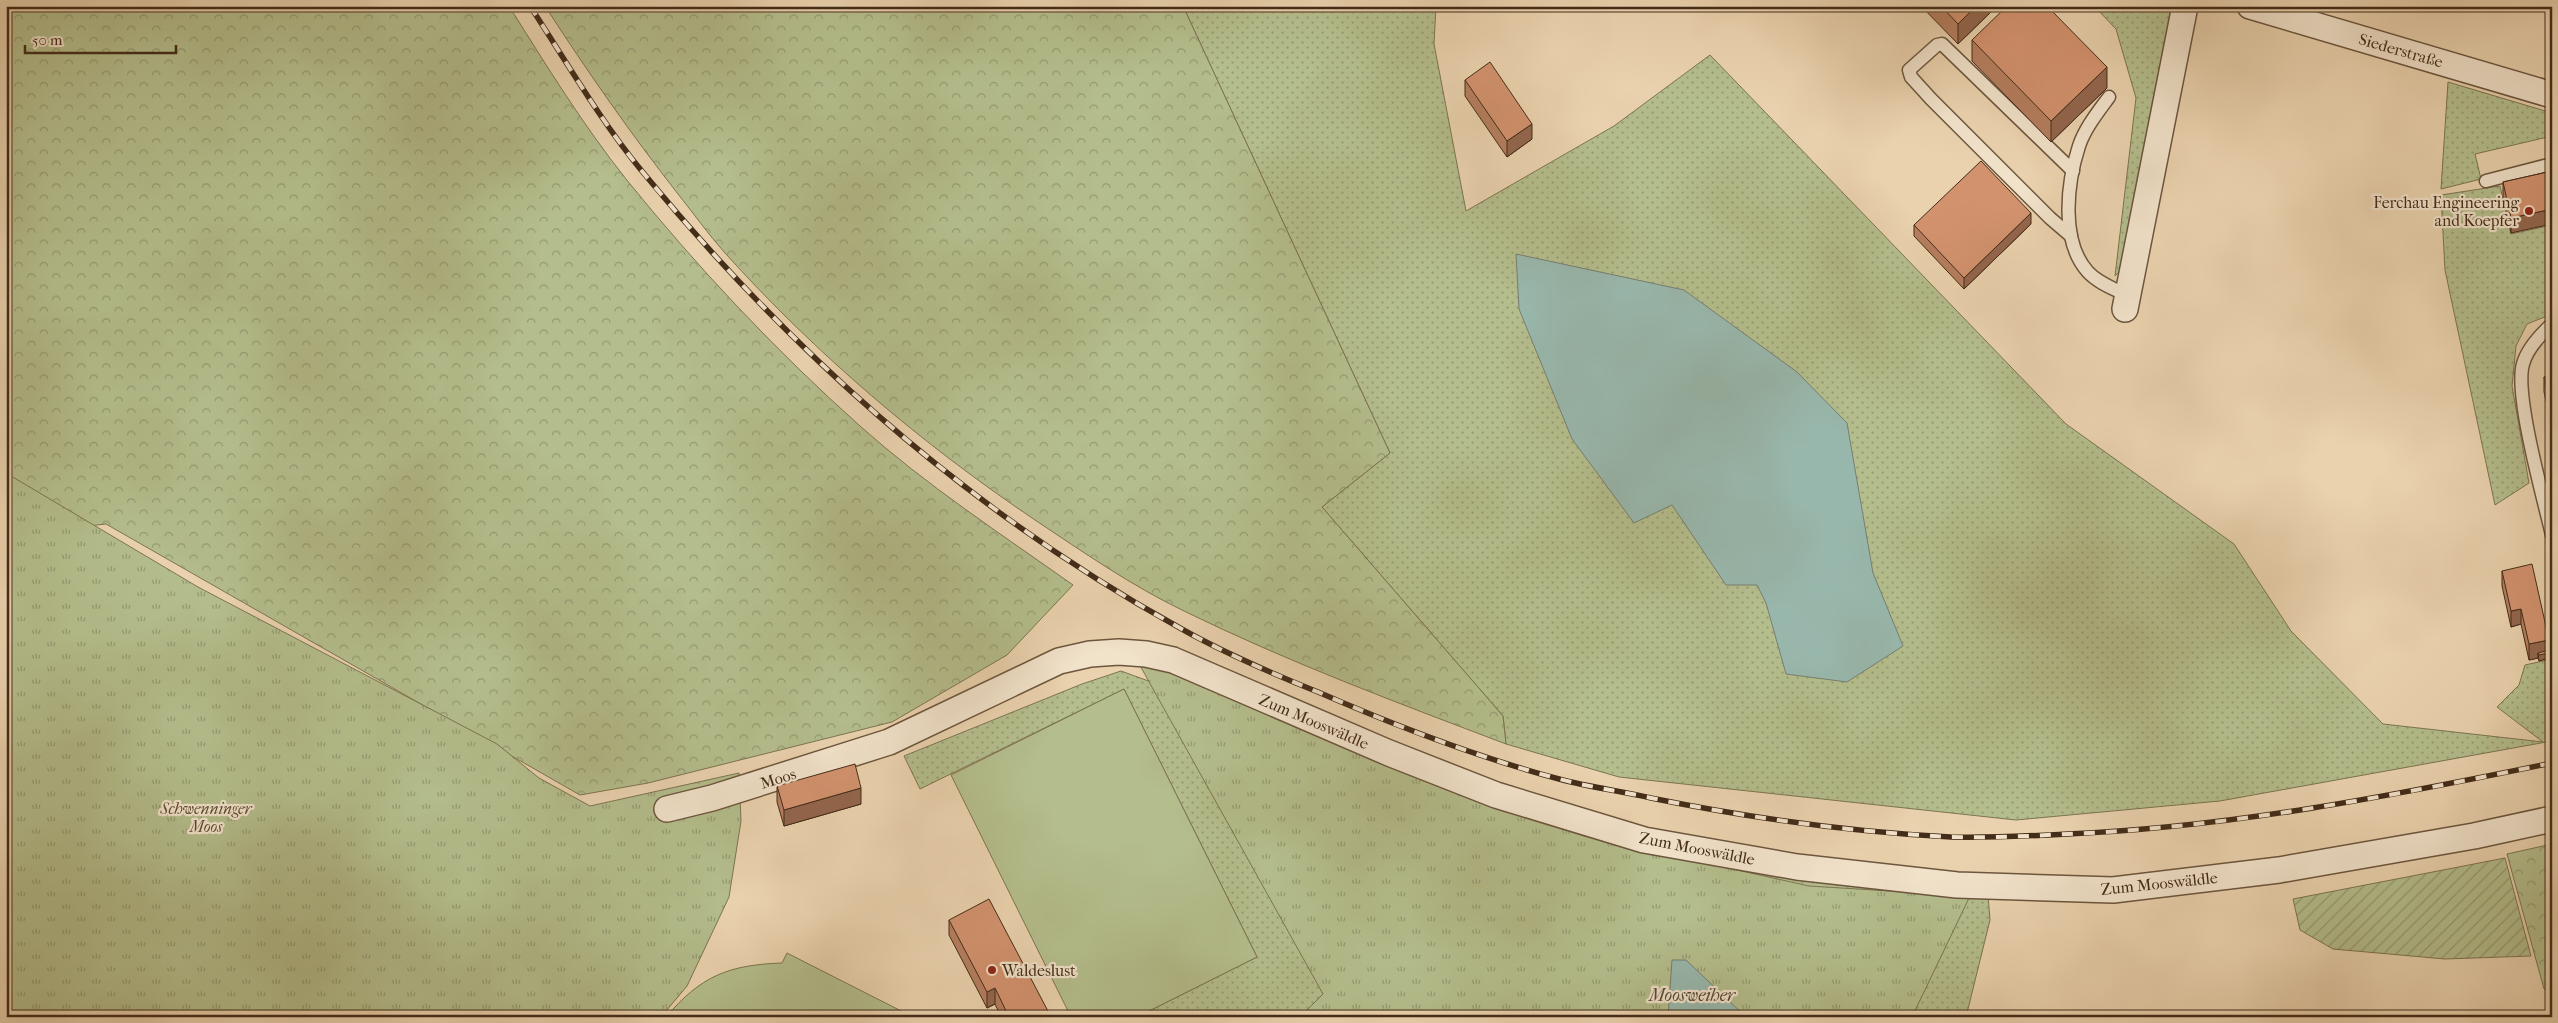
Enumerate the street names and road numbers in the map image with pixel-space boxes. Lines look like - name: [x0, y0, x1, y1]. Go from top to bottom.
- street label: Siederstraße: [2357, 29, 2445, 72]
- street label: Zum Mooswäldle: [1256, 690, 1372, 753]
- street label: Moos: [758, 764, 799, 793]
- street label: Zum Mooswäldle: [1637, 828, 1756, 869]
- street label: Zum Mooswäldle: [2100, 868, 2219, 899]

